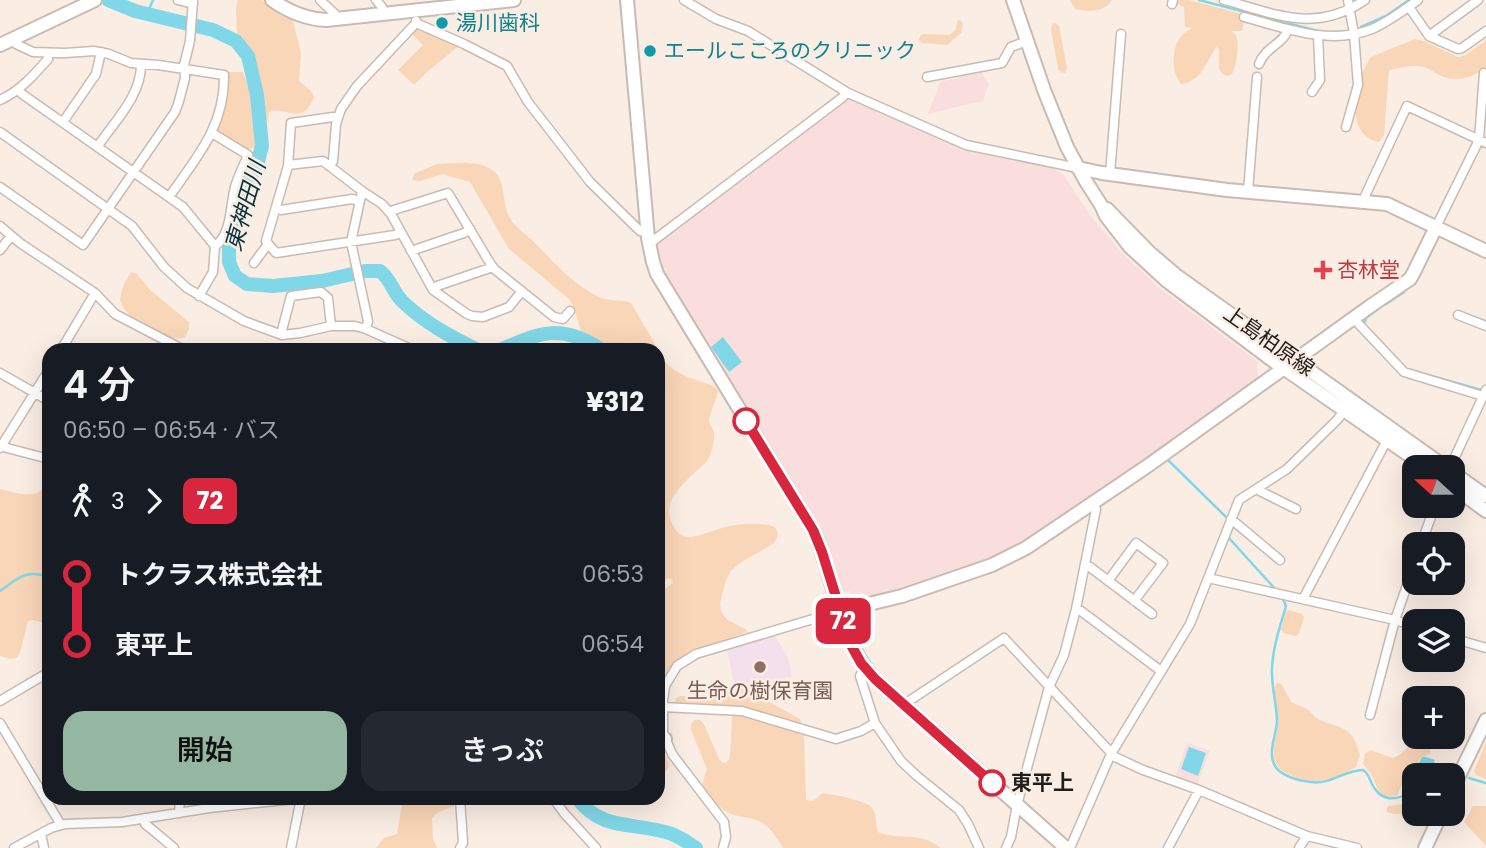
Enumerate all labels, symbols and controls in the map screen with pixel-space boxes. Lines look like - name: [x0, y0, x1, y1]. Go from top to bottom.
- place label: 湯川歯科: [456, 8, 540, 37]
- marker: 湯川歯科: [434, 15, 450, 31]
- place label: エールこころのクリニック: [664, 36, 916, 65]
- marker: エールこころのクリニック: [642, 43, 658, 59]
- water label: 東神田川: [217, 154, 274, 255]
- place label: 杏林堂: [1337, 255, 1400, 284]
- marker: 杏林堂: [1315, 262, 1331, 278]
- street label: 上島柏原線: [1218, 299, 1321, 383]
- text: 4 分: [63, 358, 135, 411]
- text: ¥312: [586, 384, 644, 420]
- unlabelled marker: [733, 408, 759, 434]
- text: 06:50 – 06:54 · バス: [63, 414, 280, 446]
- north arrow: [1402, 455, 1465, 518]
- map controls: [1402, 455, 1465, 826]
- icon: walk: [63, 482, 101, 520]
- icon: forward: [135, 482, 173, 520]
- text: 72: [197, 484, 223, 517]
- text: 3: [111, 485, 125, 517]
- button: locate: [1402, 532, 1465, 595]
- text: トクラス株式会社: [115, 557, 322, 593]
- text: 06:53: [582, 558, 644, 590]
- line badge: 72: [812, 598, 874, 644]
- text: 72: [830, 604, 856, 637]
- button: layers: [1402, 609, 1465, 672]
- text: 東平上: [115, 627, 193, 663]
- text: 06:54: [581, 628, 644, 660]
- marker: 生命の樹保育園: [752, 659, 768, 675]
- place label: 生命の樹保育園: [687, 676, 834, 705]
- button: +: [1402, 686, 1465, 749]
- button: 開始: [63, 711, 347, 791]
- button: きっぷ: [361, 711, 644, 791]
- button: −: [1402, 763, 1465, 826]
- place label: 東平上: [1011, 768, 1074, 797]
- marker: 東平上: [979, 770, 1005, 796]

